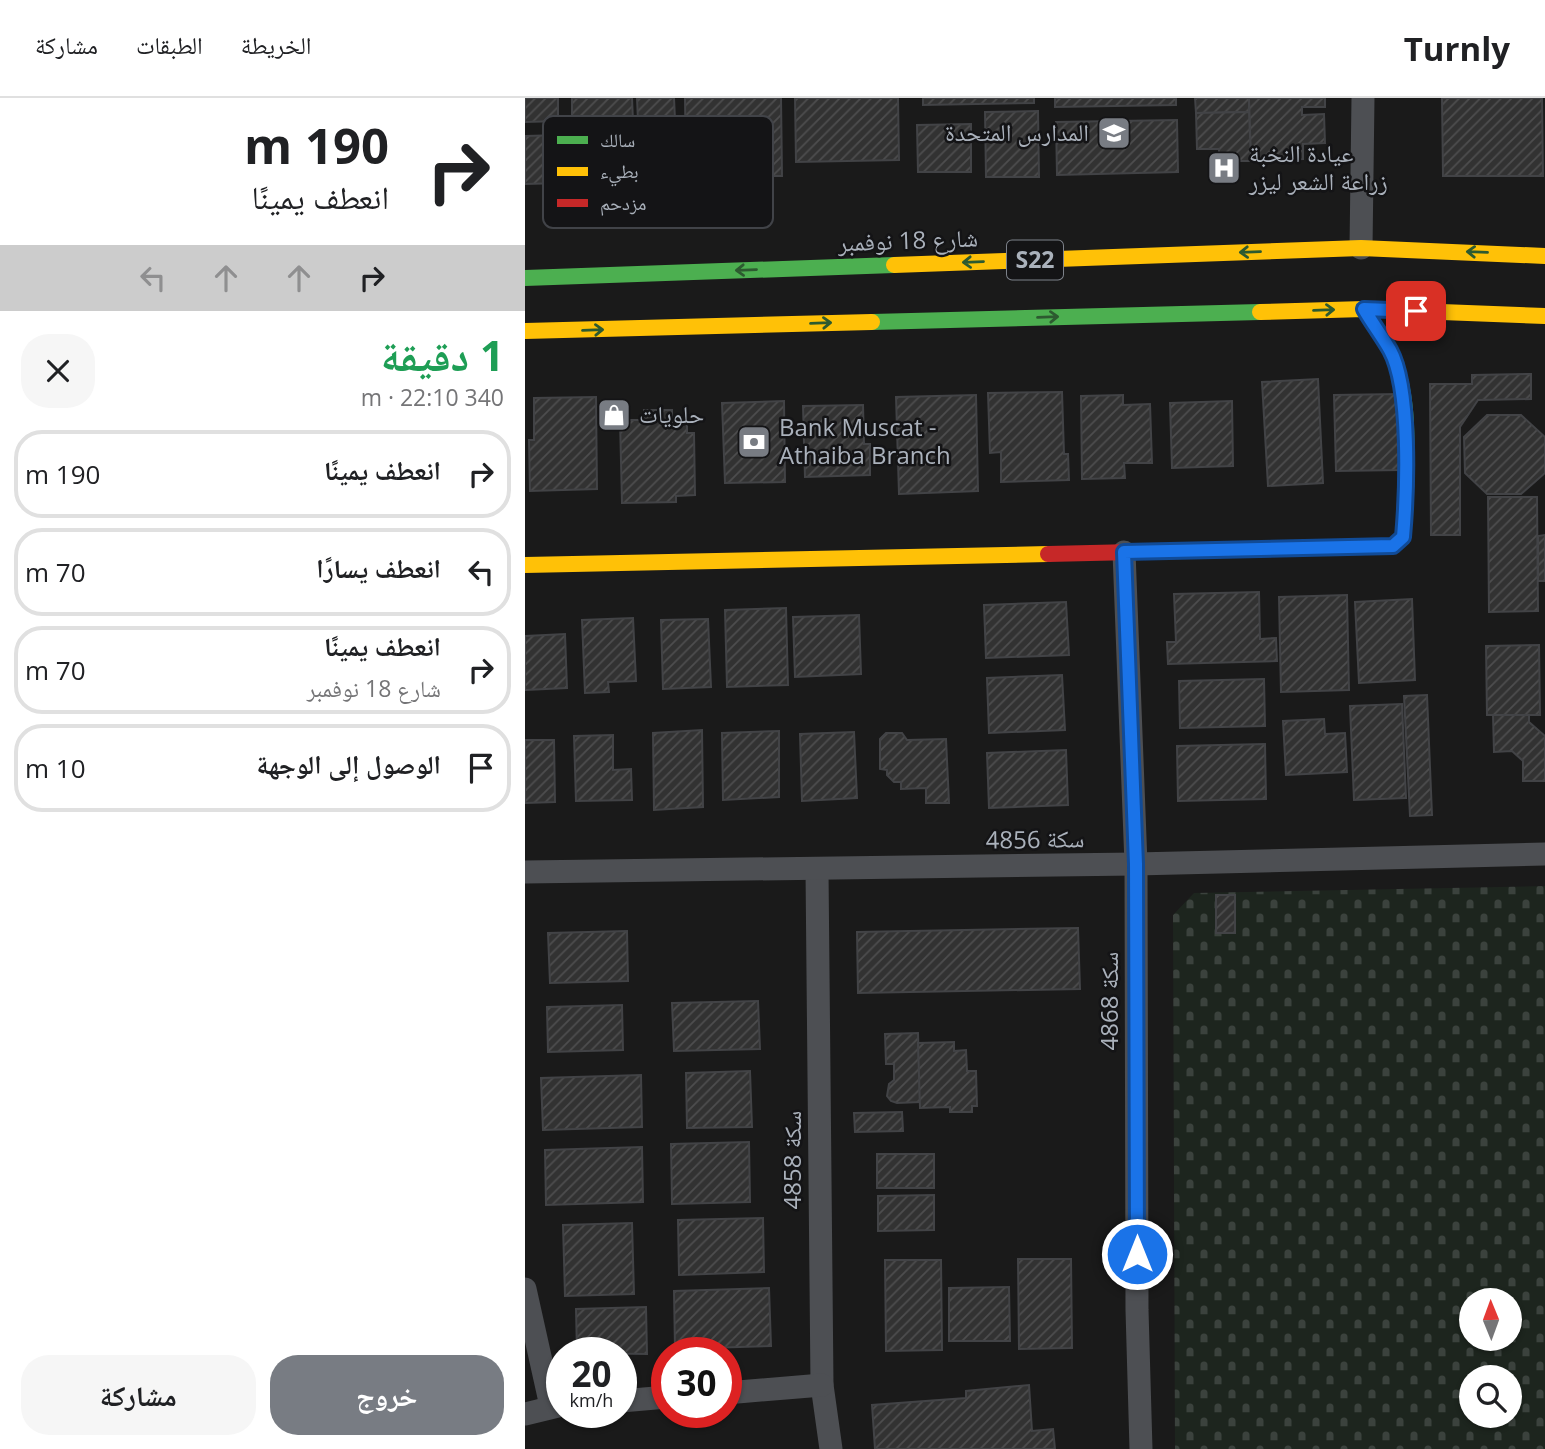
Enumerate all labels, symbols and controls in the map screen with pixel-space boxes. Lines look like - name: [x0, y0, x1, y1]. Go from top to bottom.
- text: Turnly: [1404, 26, 1510, 71]
- text: مشاركة: [35, 28, 98, 61]
- text: الطبقات: [136, 28, 203, 61]
- text: الخريطة: [241, 28, 311, 61]
- text: 190 m: [244, 112, 389, 178]
- school or university icon: المدارس المتحدة: [1095, 114, 1133, 152]
- place label: المدارس المتحدة: [945, 115, 1089, 148]
- legend: [543, 116, 773, 228]
- icon: right: [413, 126, 504, 217]
- text: سالك: [600, 127, 635, 153]
- place label: عيادة النخبة زراعة الشعر ليزر: [1248, 136, 1388, 197]
- hospital icon: عيادة النخبة زراعة الشعر ليزر: [1205, 149, 1243, 187]
- text: بطيء: [600, 158, 639, 187]
- text: انعطف يمينًا: [252, 175, 389, 218]
- text: مزدحم: [600, 190, 646, 216]
- street label: شارع 18 نوفمبر: [836, 221, 979, 258]
- road number: S22: [1007, 240, 1063, 280]
- one-way arrow: [1238, 245, 1261, 258]
- one-way arrow: [1466, 245, 1489, 258]
- one-way arrow: [962, 255, 985, 268]
- icon: left: [134, 259, 172, 297]
- icon: ahead: [207, 259, 245, 297]
- icon: ahead: [280, 259, 318, 297]
- icon: right: [353, 259, 391, 297]
- one-way arrow: [735, 264, 758, 277]
- pin: [1386, 281, 1446, 341]
- icon: arrive: [1397, 292, 1435, 330]
- one-way arrow: [1313, 303, 1336, 316]
- one-way arrow: [1036, 311, 1059, 324]
- one-way arrow: [809, 317, 832, 330]
- one-way arrow: [581, 323, 604, 336]
- text: 1 دقيقة: [381, 326, 504, 383]
- button: close: [21, 334, 95, 408]
- text: 340 m · 22:10: [361, 381, 504, 413]
- shop icon: حلويات: [595, 396, 633, 434]
- place label: حلويات: [639, 397, 704, 430]
- place label: Bank Muscat - Athaiba Branch: [779, 410, 951, 471]
- bank icon: Bank Muscat - Athaiba Branch: [735, 423, 773, 461]
- text: انعطف يمينًا: [324, 452, 441, 488]
- icon: right: [462, 455, 500, 493]
- text: 190 m: [25, 456, 100, 492]
- text: انعطف يسارًا: [316, 550, 441, 586]
- icon: left: [462, 553, 500, 591]
- text: 70 m: [25, 554, 86, 590]
- text: انعطف يمينًا: [324, 628, 441, 664]
- icon: right: [462, 651, 500, 689]
- text: 70 m: [25, 652, 86, 688]
- text: شارع 18 نوفمبر: [307, 672, 441, 704]
- text: الوصول إلى الوجهة: [257, 746, 441, 782]
- icon: arrive: [462, 749, 500, 787]
- text: 10 m: [25, 750, 86, 786]
- street label: سكة 4856: [985, 821, 1085, 856]
- street label: سكة 4868: [1092, 952, 1125, 1050]
- street label: سكة 4858: [775, 1111, 808, 1209]
- position arrow: [1100, 1217, 1174, 1291]
- north arrow: [1459, 1288, 1523, 1351]
- map controls: [1459, 1288, 1522, 1428]
- speed limit sign: 30: [651, 1337, 742, 1428]
- text: 20: [571, 1350, 612, 1397]
- button: مشاركة: [21, 1355, 256, 1435]
- button: خروج: [270, 1355, 504, 1435]
- button: search: [1459, 1365, 1522, 1428]
- text: km/h: [570, 1388, 613, 1412]

